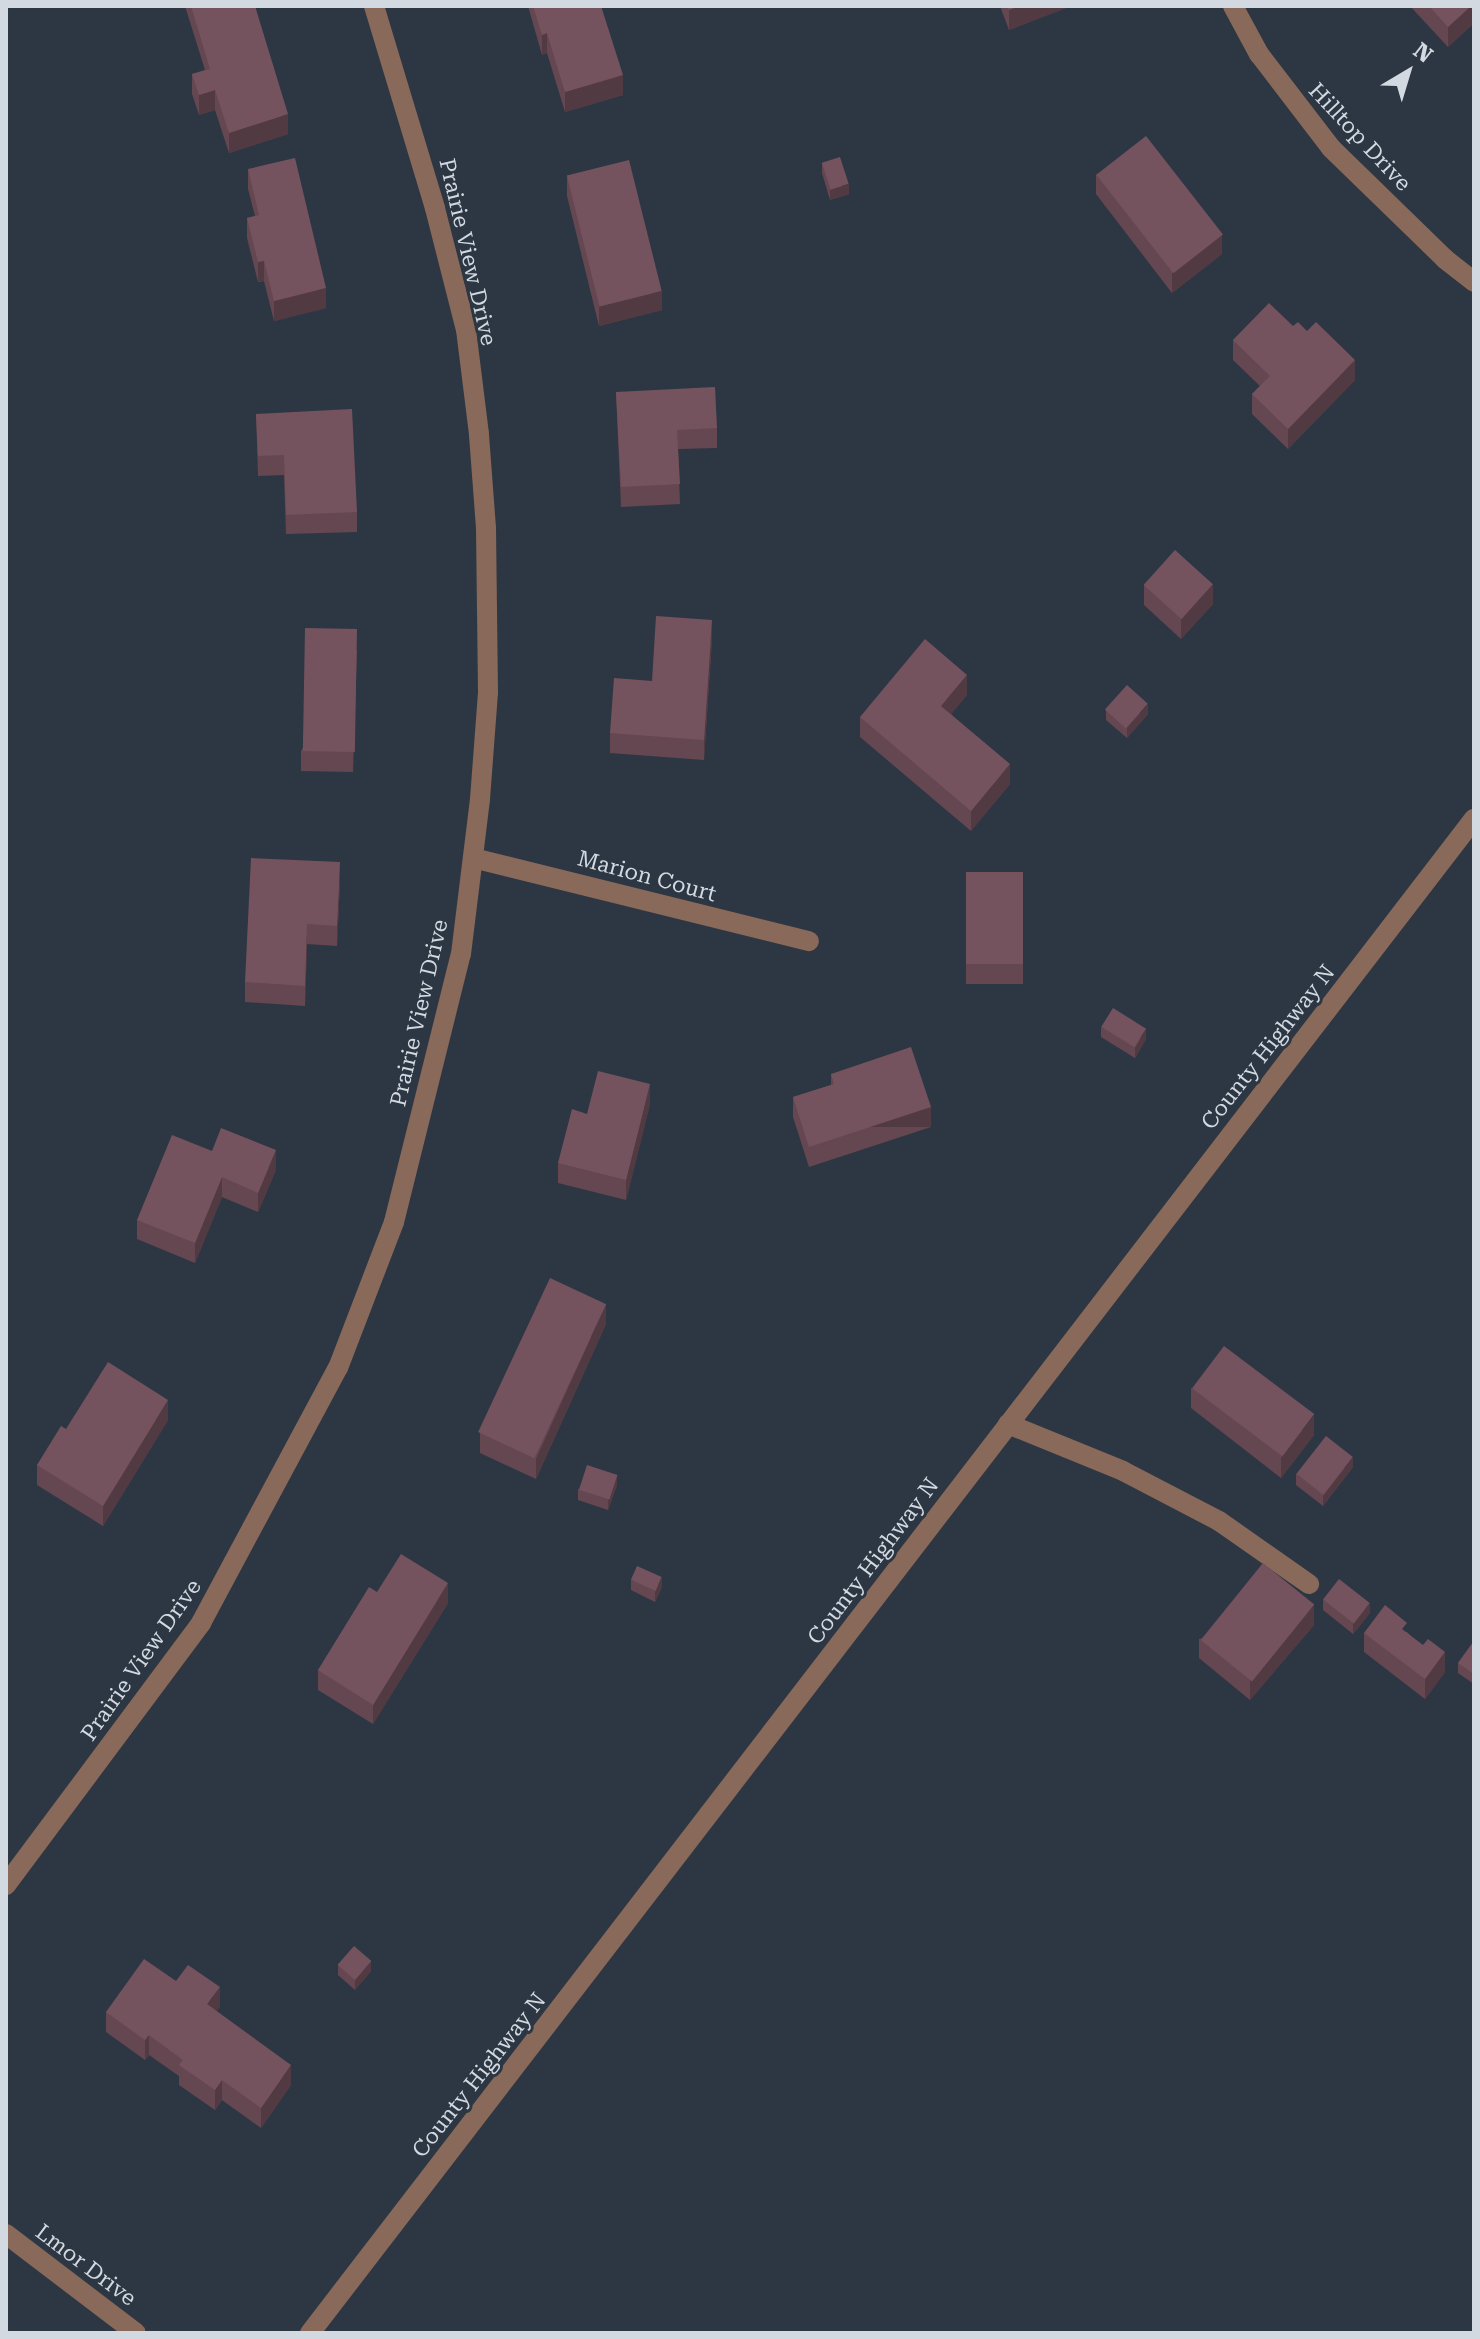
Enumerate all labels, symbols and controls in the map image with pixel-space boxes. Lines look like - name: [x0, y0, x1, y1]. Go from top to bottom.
- north arrow: [1368, 32, 1448, 112]
- text: N: [1409, 38, 1437, 68]
- street label: Hilltop Drive: [1303, 78, 1417, 196]
- street label: Prairie View Drive: [434, 156, 502, 348]
- street label: Marion Court: [575, 845, 719, 907]
- street label: Prairie View Drive: [385, 917, 453, 1109]
- street label: County Highway N: [1196, 959, 1340, 1135]
- street label: County Highway N: [802, 1473, 944, 1649]
- street label: Prairie View Drive: [75, 1574, 207, 1746]
- street label: County Highway N: [407, 1987, 551, 2163]
- street label: Lmor Drive: [30, 2219, 142, 2311]

